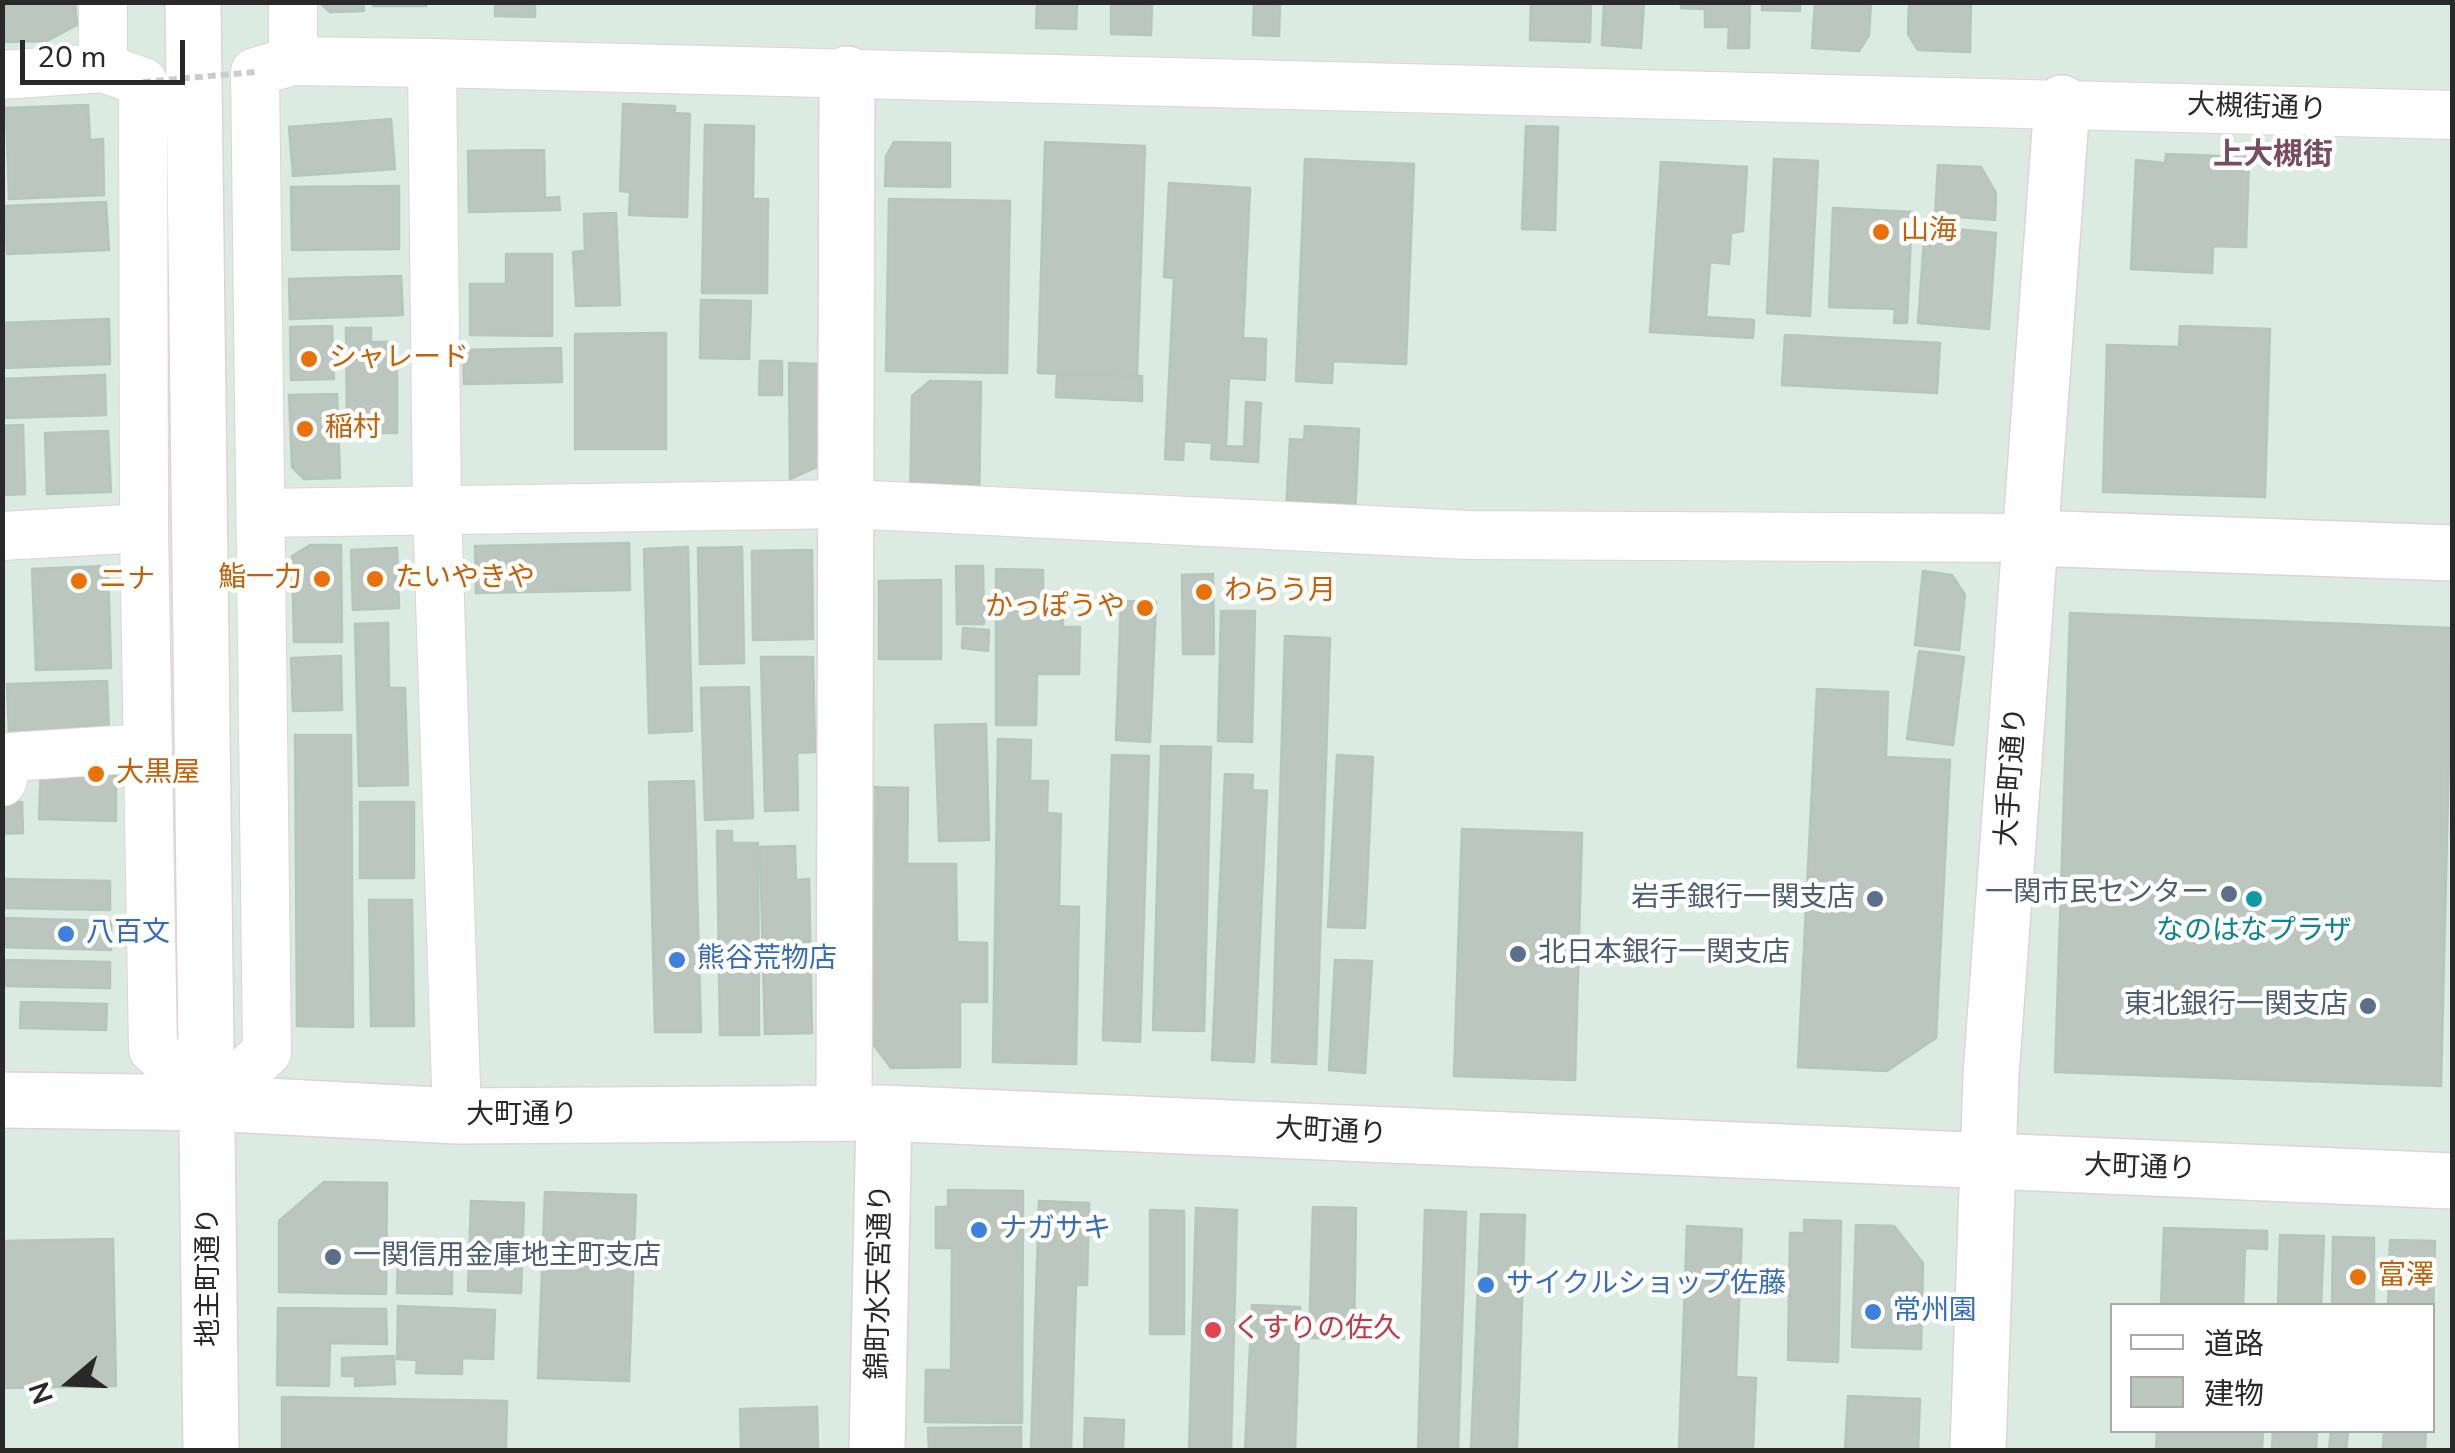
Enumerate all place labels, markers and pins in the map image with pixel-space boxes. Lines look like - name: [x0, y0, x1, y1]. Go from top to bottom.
- place label: 山海: [1901, 215, 1957, 249]
- marker: 山海: [1870, 221, 1892, 243]
- place label: シャレード: [329, 342, 469, 376]
- marker: シャレード: [298, 348, 320, 370]
- place label: 稲村: [325, 412, 381, 446]
- marker: 稲村: [294, 418, 316, 440]
- place label: 鮨一力: [218, 562, 302, 596]
- place label: たいやきや: [395, 562, 535, 596]
- place label: ニナ: [99, 564, 155, 598]
- marker: 鮨一力: [311, 568, 333, 590]
- marker: たいやきや: [364, 568, 386, 590]
- marker: ニナ: [68, 570, 90, 592]
- place label: わらう月: [1224, 575, 1336, 609]
- marker: わらう月: [1193, 581, 1215, 603]
- place label: かっぽうや: [985, 591, 1125, 625]
- marker: かっぽうや: [1134, 597, 1156, 619]
- place label: 大黒屋: [116, 757, 200, 791]
- marker: 大黒屋: [85, 763, 107, 785]
- place label: 一関市民センター: [1985, 877, 2209, 911]
- place label: 岩手銀行一関支店: [1631, 882, 1855, 916]
- marker: 一関市民センター: [2218, 883, 2240, 905]
- marker: 岩手銀行一関支店: [1864, 888, 1886, 910]
- marker: なのはなプラザ: [2243, 888, 2265, 910]
- place label: なのはなプラザ: [2156, 915, 2352, 949]
- place label: 八百文: [86, 917, 170, 951]
- marker: 八百文: [55, 923, 77, 945]
- place label: 北日本銀行一関支店: [1538, 937, 1790, 971]
- place label: 熊谷荒物店: [697, 943, 837, 977]
- marker: 北日本銀行一関支店: [1507, 943, 1529, 965]
- marker: 熊谷荒物店: [666, 949, 688, 971]
- place label: 東北銀行一関支店: [2124, 989, 2348, 1023]
- marker: 東北銀行一関支店: [2357, 995, 2379, 1017]
- place label: ナガサキ: [999, 1213, 1111, 1247]
- marker: ナガサキ: [968, 1219, 990, 1241]
- place label: 一関信用金庫地主町支店: [353, 1240, 661, 1274]
- marker: 一関信用金庫地主町支店: [322, 1246, 344, 1268]
- place label: 富澤: [2378, 1260, 2434, 1294]
- marker: 富澤: [2347, 1266, 2369, 1288]
- place label: サイクルショップ佐藤: [1506, 1268, 1786, 1302]
- marker: サイクルショップ佐藤: [1475, 1274, 1497, 1296]
- place label: 常州園: [1893, 1295, 1977, 1329]
- marker: 常州園: [1862, 1301, 1884, 1323]
- place label: くすりの佐久: [1233, 1313, 1401, 1347]
- marker: くすりの佐久: [1202, 1319, 1224, 1341]

